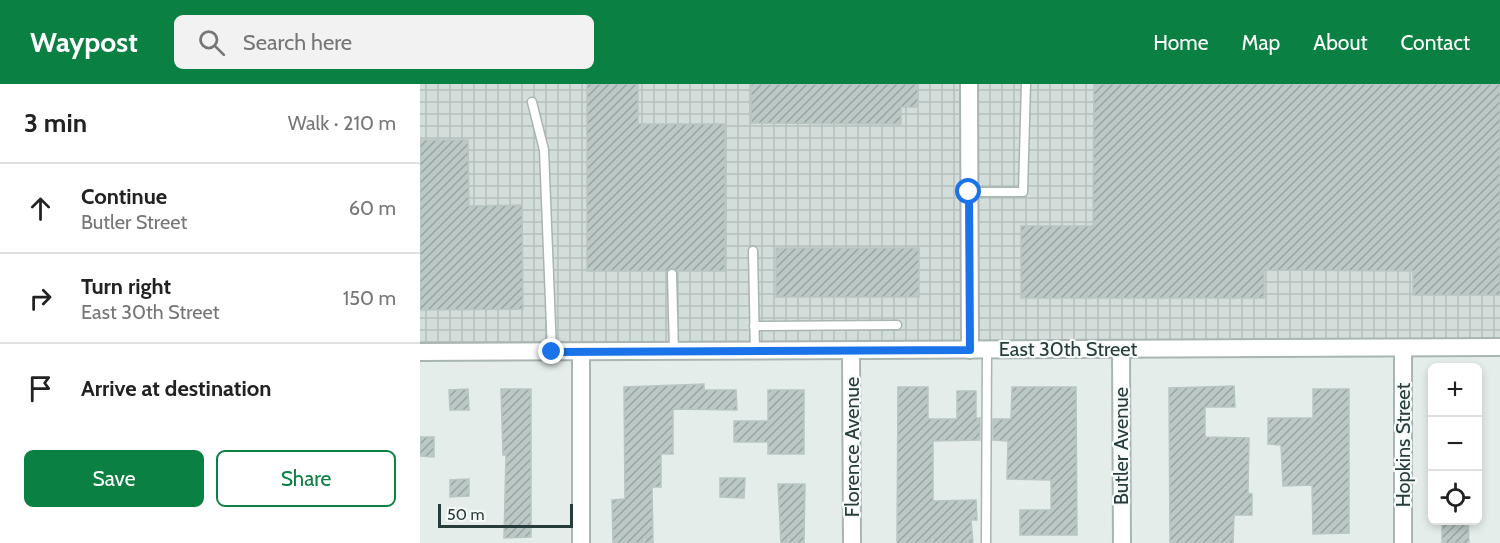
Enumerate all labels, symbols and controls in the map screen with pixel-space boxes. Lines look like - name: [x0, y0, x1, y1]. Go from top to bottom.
- search box: [174, 15, 594, 69]
- text: Waypost: [30, 25, 138, 59]
- icon: search: [195, 26, 228, 59]
- text: Search here: [243, 29, 352, 56]
- text: Home: [1153, 30, 1209, 55]
- text: Map: [1242, 30, 1280, 55]
- text: About: [1313, 30, 1367, 55]
- text: Contact: [1400, 30, 1470, 55]
- text: 3 min: [24, 107, 87, 139]
- text: Walk · 210 m: [288, 111, 396, 135]
- route start: [955, 178, 981, 204]
- text: Continue: [81, 183, 167, 210]
- icon: ahead: [24, 192, 57, 225]
- text: 60 m: [349, 196, 396, 220]
- text: Butler Street: [81, 210, 187, 234]
- text: Turn right: [81, 273, 171, 300]
- icon: right: [24, 282, 57, 315]
- text: 150 m: [343, 286, 396, 310]
- text: East 30th Street: [81, 300, 219, 324]
- street label: East 30th Street: [999, 337, 1137, 361]
- route end: [538, 338, 564, 364]
- map controls: [1428, 363, 1482, 525]
- button: +: [1428, 363, 1482, 417]
- icon: arrive: [24, 372, 57, 405]
- text: Arrive at destination: [81, 375, 271, 402]
- street label: Florence Avenue: [840, 377, 864, 517]
- street label: Hopkins Street: [1391, 382, 1415, 507]
- street label: Butler Avenue: [1109, 387, 1133, 505]
- button: −: [1428, 417, 1482, 471]
- button: Save: [24, 450, 204, 507]
- button: Share: [216, 450, 396, 507]
- button: locate: [1428, 471, 1482, 525]
- scale bar: [438, 501, 573, 528]
- text: 50 m: [447, 505, 484, 524]

